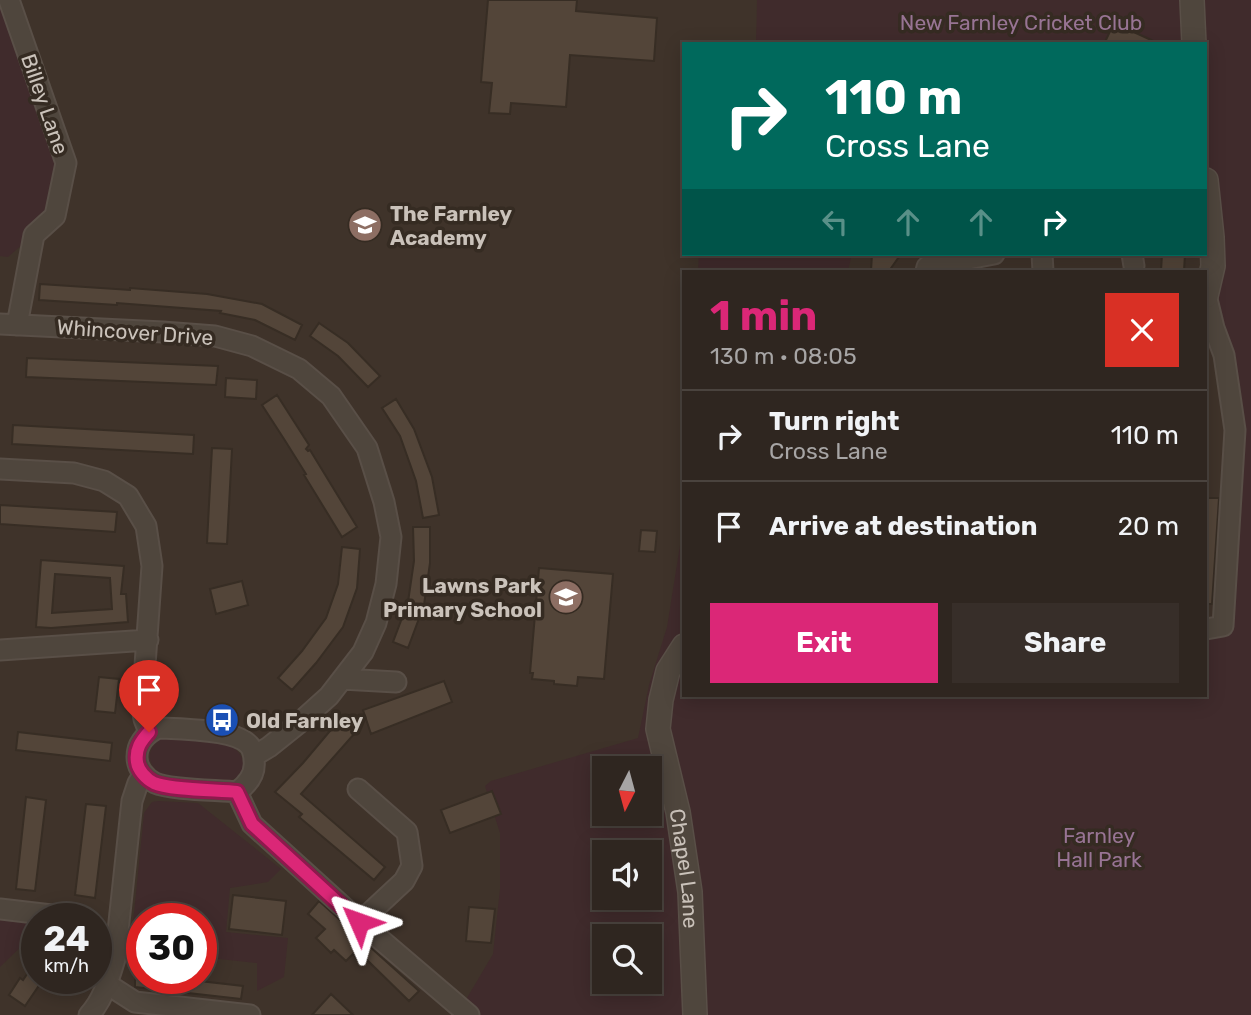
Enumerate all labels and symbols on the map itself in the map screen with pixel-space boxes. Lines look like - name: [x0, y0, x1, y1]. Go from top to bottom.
- park label: New Farnley Cricket Club: [900, 10, 1142, 35]
- street label: Billey Lane: [16, 50, 74, 158]
- place label: The Farnley Academy: [390, 201, 512, 250]
- school or university icon: The Farnley Academy: [346, 206, 384, 244]
- street label: Whincover Drive: [56, 314, 214, 350]
- place label: Lawns Park Primary School: [383, 573, 543, 622]
- school or university icon: Lawns Park Primary School: [547, 578, 585, 616]
- pin: [119, 660, 179, 732]
- bus stop icon: Old Farnley: [203, 701, 241, 739]
- place label: Old Farnley: [246, 708, 364, 733]
- north arrow: [592, 756, 662, 826]
- street label: Chapel Lane: [665, 807, 704, 929]
- park label: Farnley Hall Park: [1056, 823, 1142, 872]
- position arrow: [322, 885, 396, 959]
- speed limit sign: 30: [126, 903, 217, 994]

